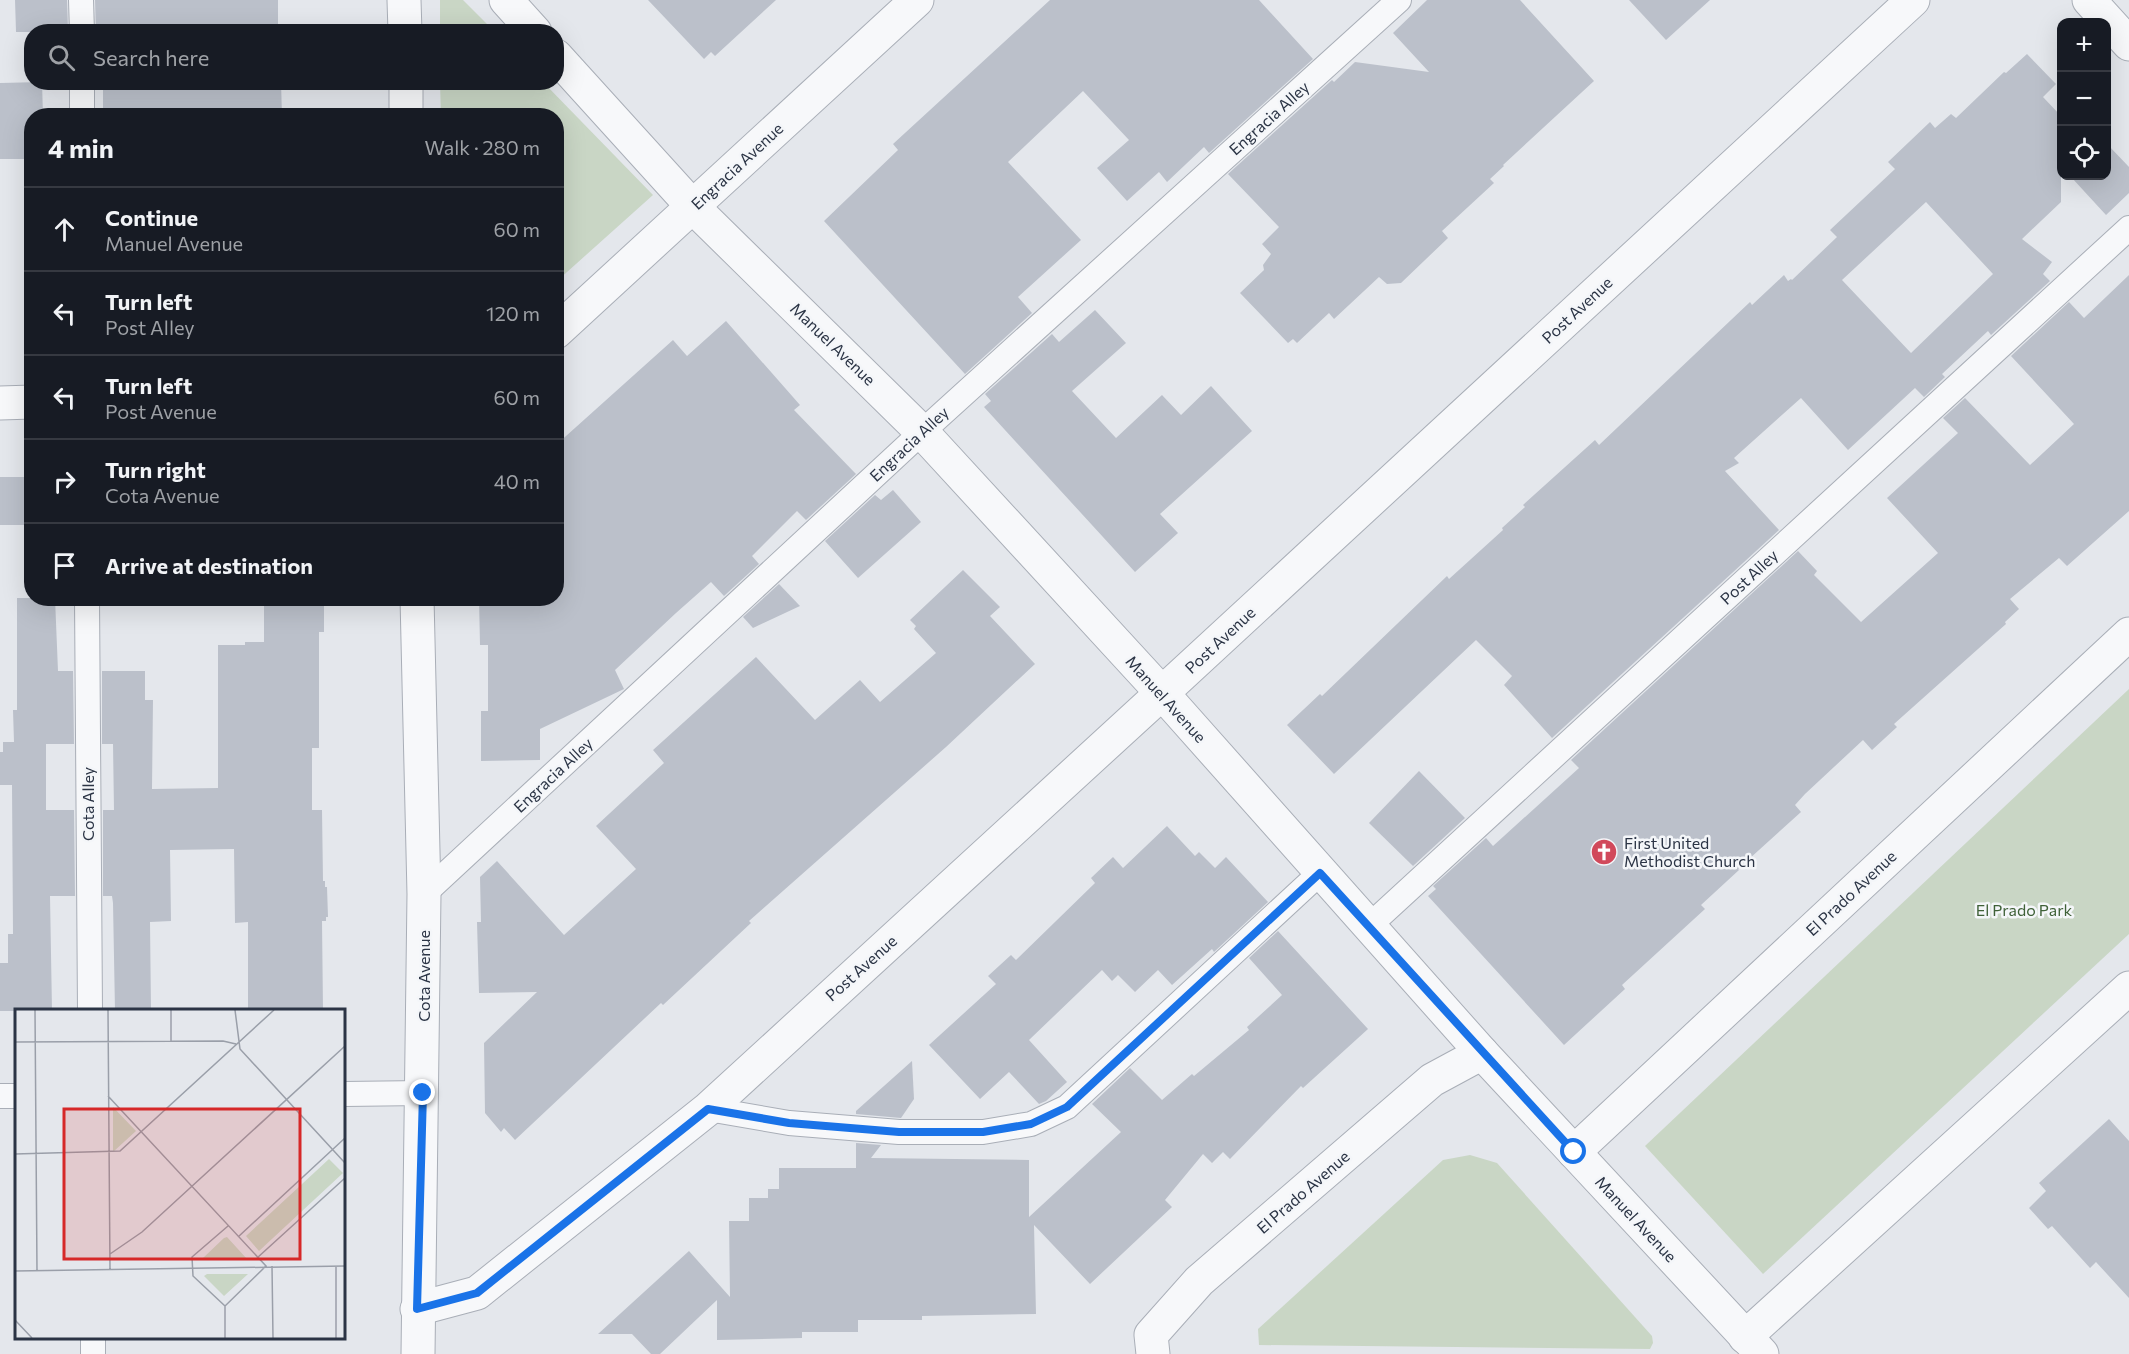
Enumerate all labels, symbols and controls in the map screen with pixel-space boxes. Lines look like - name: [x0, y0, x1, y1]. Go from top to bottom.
- map controls: [2057, 18, 2111, 180]
- button: +: [2057, 18, 2111, 72]
- search box: [24, 24, 564, 90]
- icon: search: [45, 41, 78, 74]
- text: Search here: [93, 44, 209, 71]
- button: −: [2057, 72, 2111, 126]
- street label: Engracia Alley: [1225, 77, 1313, 159]
- street label: Engracia Avenue: [687, 118, 787, 213]
- button: locate: [2057, 126, 2111, 180]
- text: 4 min: [48, 132, 114, 163]
- text: Walk · 280 m: [424, 135, 540, 159]
- text: Continue: [105, 204, 198, 231]
- icon: ahead: [48, 213, 81, 246]
- text: 60 m: [494, 217, 540, 241]
- text: Manuel Avenue: [105, 231, 243, 255]
- street label: Post Avenue: [1537, 272, 1616, 347]
- text: Turn left: [105, 288, 192, 315]
- icon: left: [48, 297, 81, 330]
- street label: Manuel Avenue: [787, 298, 880, 389]
- text: 120 m: [486, 301, 540, 325]
- text: Post Alley: [105, 315, 195, 339]
- text: Turn left: [105, 372, 192, 399]
- icon: left: [48, 381, 81, 414]
- text: 60 m: [494, 385, 540, 409]
- text: Post Avenue: [105, 399, 217, 423]
- street label: Engracia Alley: [865, 402, 952, 485]
- text: Turn right: [105, 456, 206, 483]
- icon: right: [48, 465, 81, 498]
- text: 40 m: [494, 469, 540, 493]
- text: Cota Avenue: [105, 483, 220, 507]
- street label: Post Alley: [1716, 545, 1781, 608]
- icon: arrive: [48, 549, 81, 582]
- text: Arrive at destination: [105, 552, 313, 579]
- street label: Post Avenue: [1180, 602, 1259, 677]
- street label: Manuel Avenue: [1122, 651, 1210, 746]
- street label: Engracia Alley: [509, 733, 596, 816]
- street label: Cota Alley: [78, 767, 97, 841]
- place label: First United Methodist Church: [1624, 833, 1755, 870]
- church icon: First United Methodist Church: [1589, 837, 1619, 867]
- street label: El Prado Avenue: [1802, 846, 1900, 939]
- park label: El Prado Park: [1976, 900, 2073, 919]
- street label: Cota Avenue: [414, 930, 433, 1022]
- street label: Post Avenue: [821, 931, 900, 1005]
- inset map: [15, 1009, 345, 1339]
- route end: [409, 1079, 435, 1105]
- route start: [1560, 1138, 1586, 1164]
- street label: El Prado Avenue: [1252, 1146, 1353, 1237]
- street label: Manuel Avenue: [1592, 1172, 1681, 1266]

